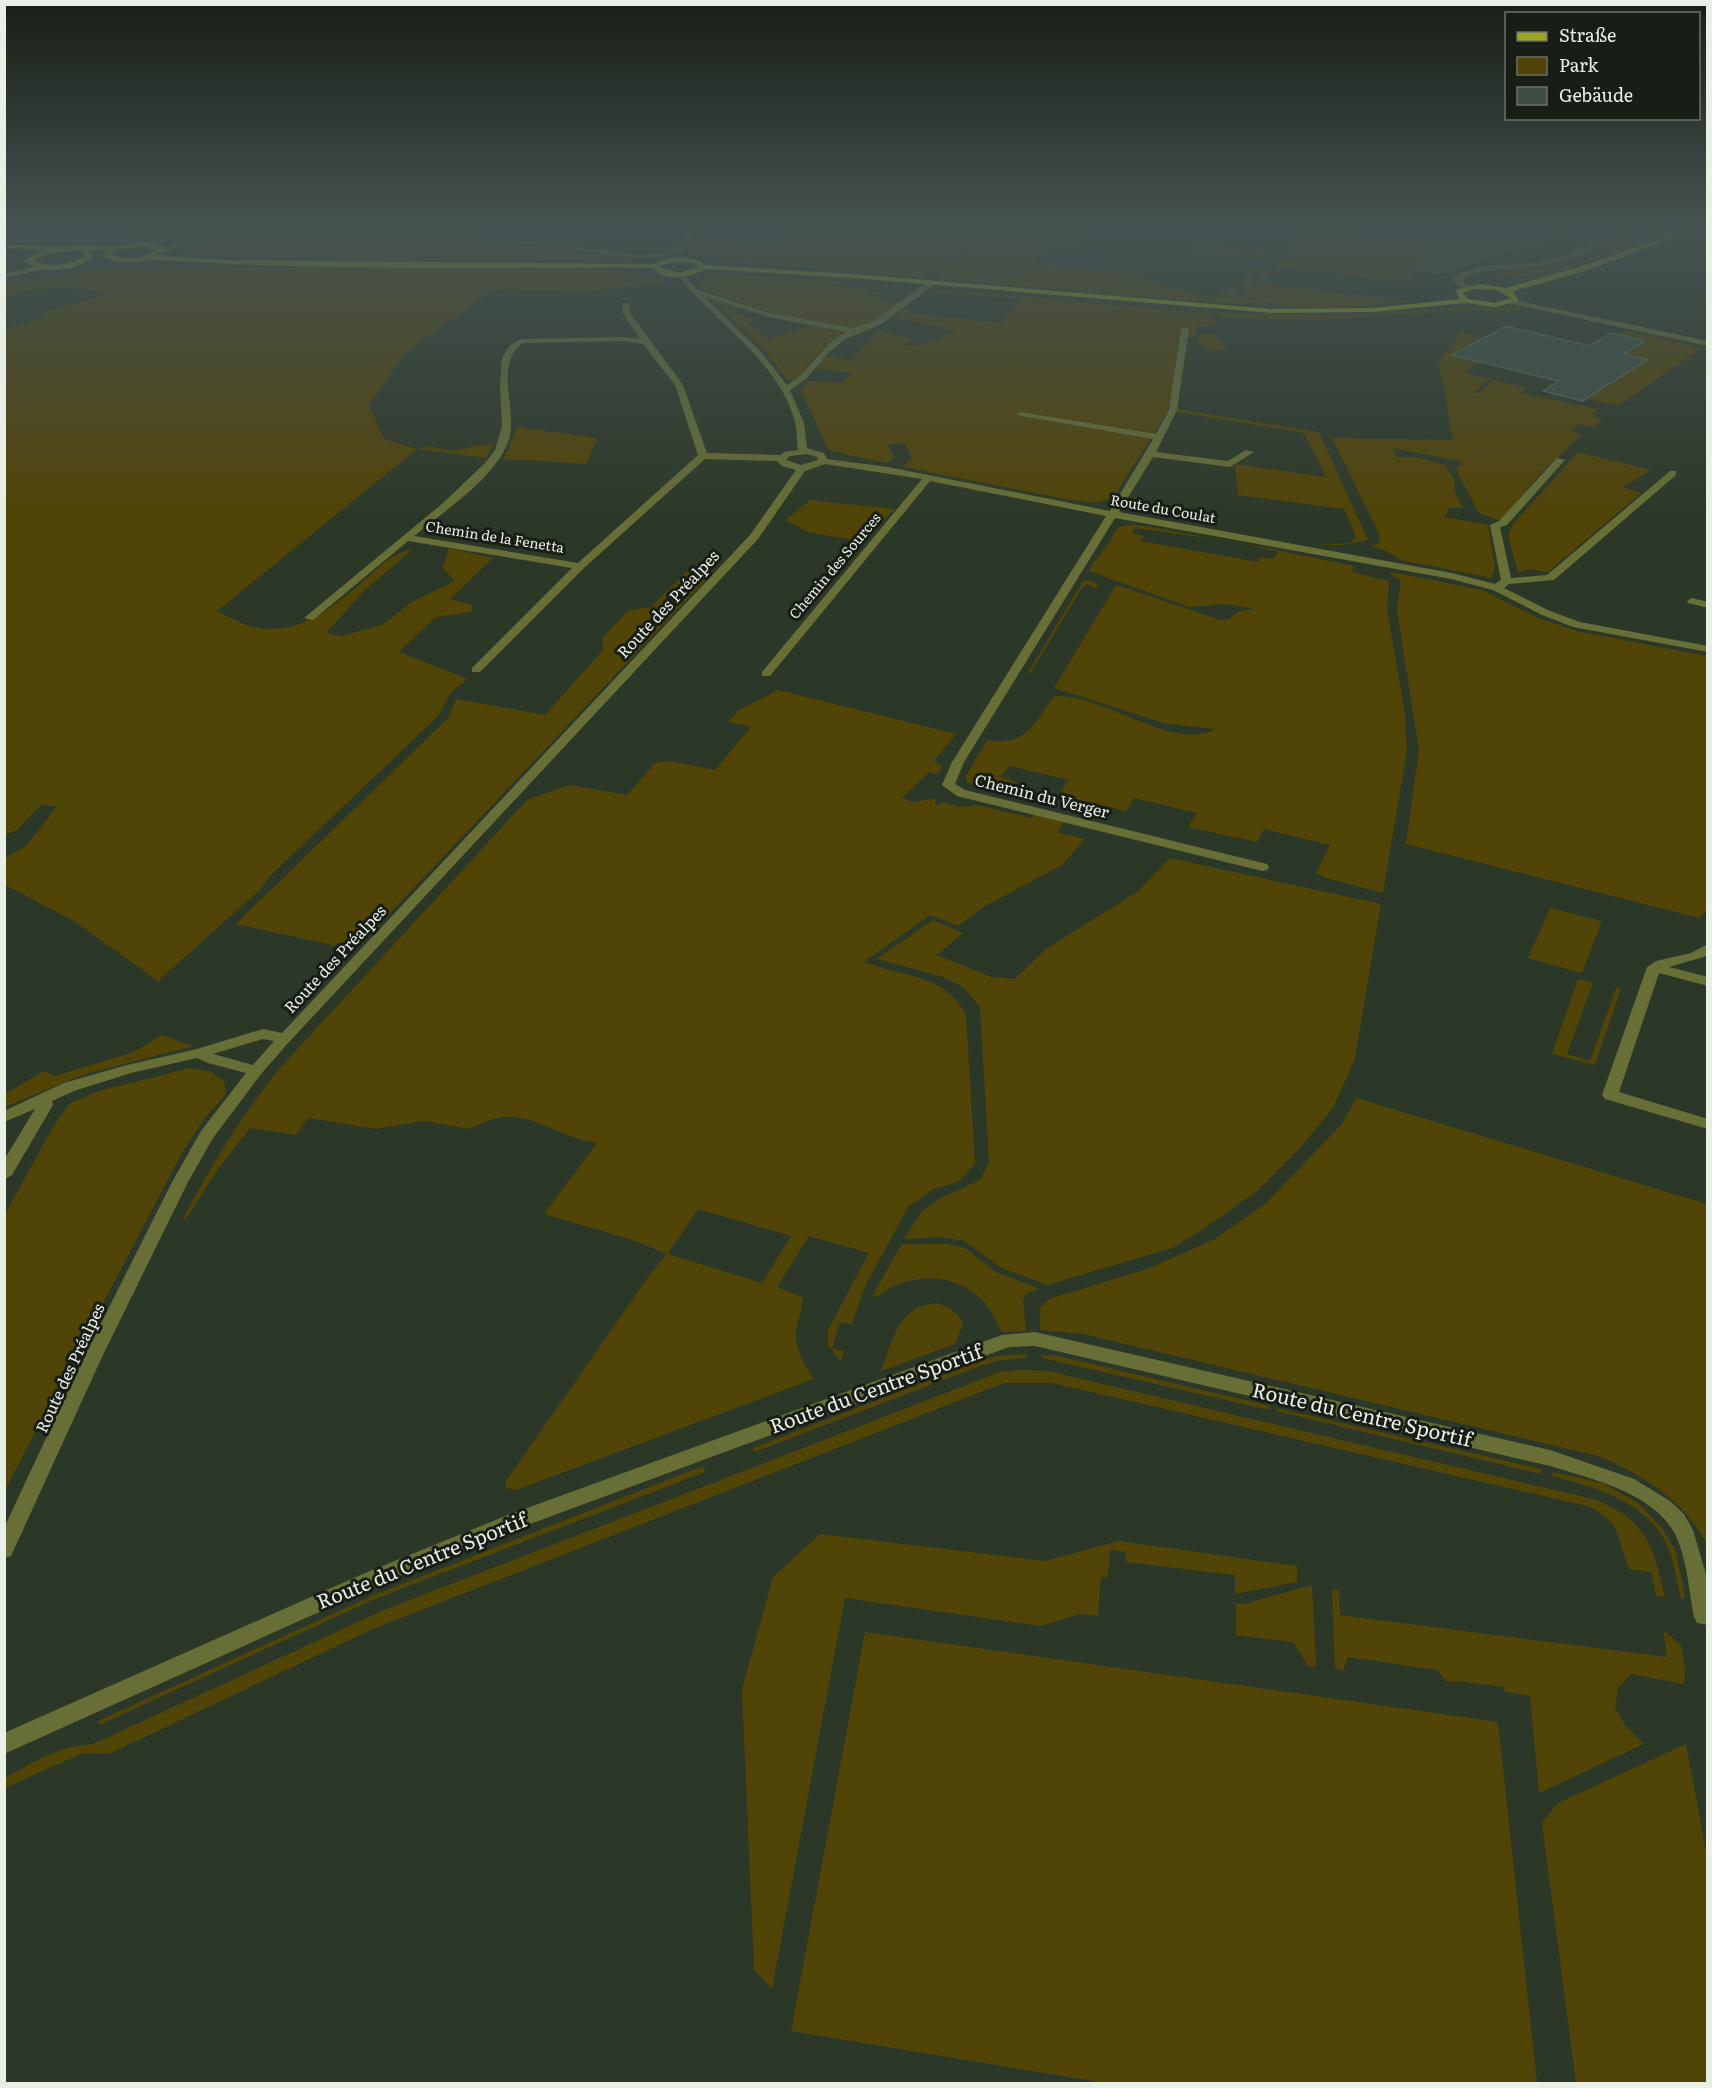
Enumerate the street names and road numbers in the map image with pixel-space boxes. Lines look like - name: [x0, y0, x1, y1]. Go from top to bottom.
- street label: Route du Coulat: [1109, 489, 1218, 527]
- street label: Chemin des Sources: [784, 508, 885, 623]
- street label: Chemin de la Fenetta: [424, 515, 566, 557]
- street label: Route des Préalpes: [611, 544, 724, 663]
- street label: Chemin du Verger: [973, 767, 1112, 823]
- street label: Route des Préalpes: [278, 899, 391, 1018]
- street label: Route des Préalpes: [29, 1299, 110, 1436]
- street label: Route du Centre Sportif: [765, 1334, 988, 1440]
- street label: Route du Centre Sportif: [1250, 1373, 1477, 1453]
- street label: Route du Centre Sportif: [312, 1502, 533, 1615]

